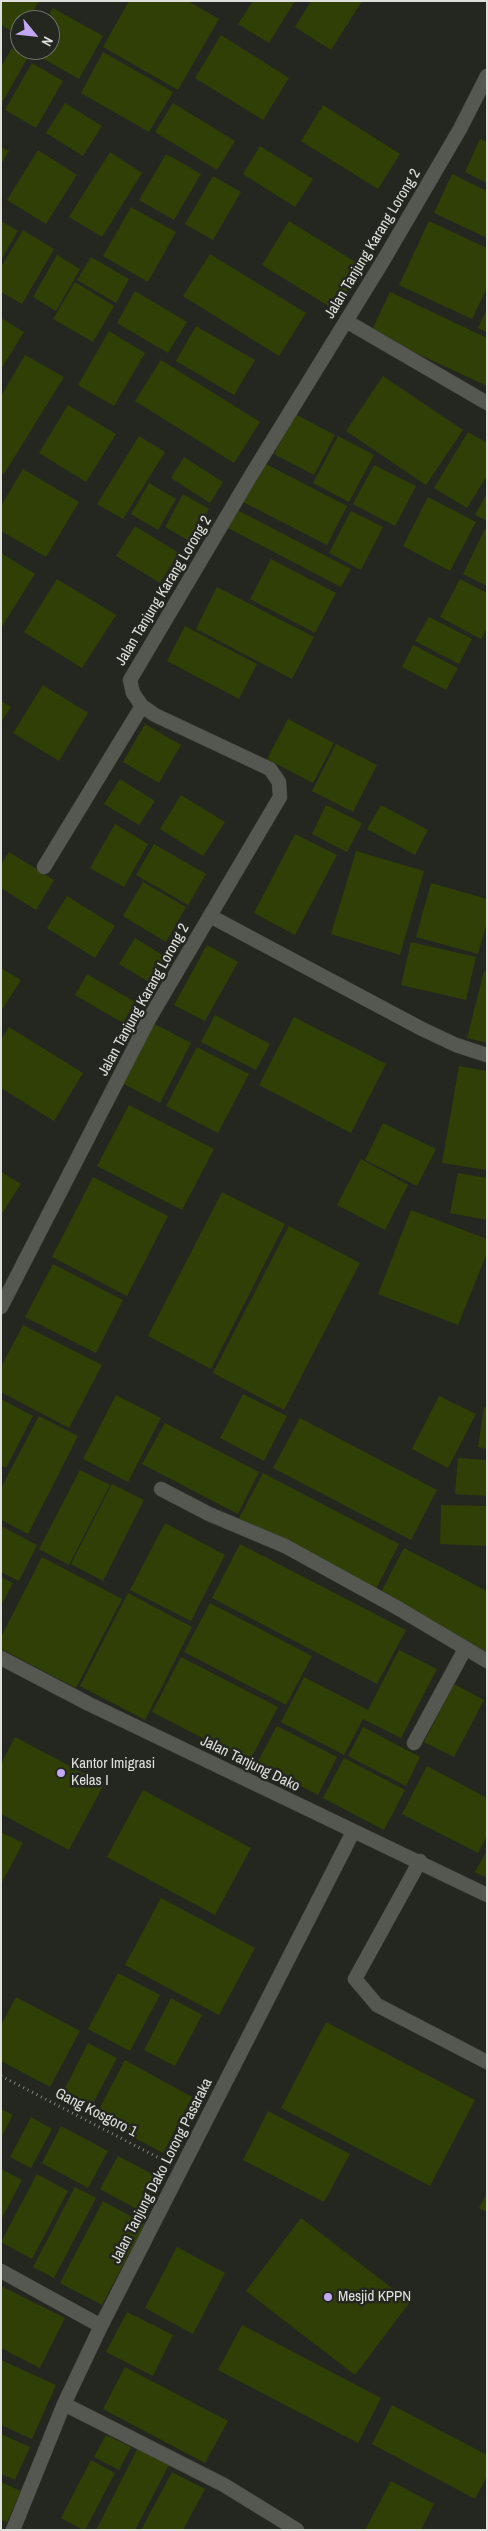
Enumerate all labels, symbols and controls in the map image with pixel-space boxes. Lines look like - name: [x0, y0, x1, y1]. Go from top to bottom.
- north arrow: [10, 10, 60, 60]
- text: N: [37, 34, 57, 49]
- street label: Jalan Tanjung Karang Lorong 2: [321, 166, 425, 322]
- street label: Jalan Tanjung Karang Lorong 2: [112, 513, 216, 669]
- street label: Jalan Tanjung Karang Lorong 2: [95, 921, 193, 1079]
- street label: Jalan Tanjung Dako: [197, 1732, 303, 1796]
- place label: Kantor Imigrasi Kelas I: [71, 1755, 155, 1790]
- marker: Kantor Imigrasi Kelas I: [55, 1767, 67, 1779]
- street label: Jalan Tanjung Dako Lorong Pasaraka: [107, 2075, 217, 2267]
- street label: Gang Kosgoro 1: [52, 2085, 140, 2141]
- place label: Mesjid KPPN: [338, 2288, 411, 2306]
- marker: Mesjid KPPN: [322, 2291, 334, 2303]

